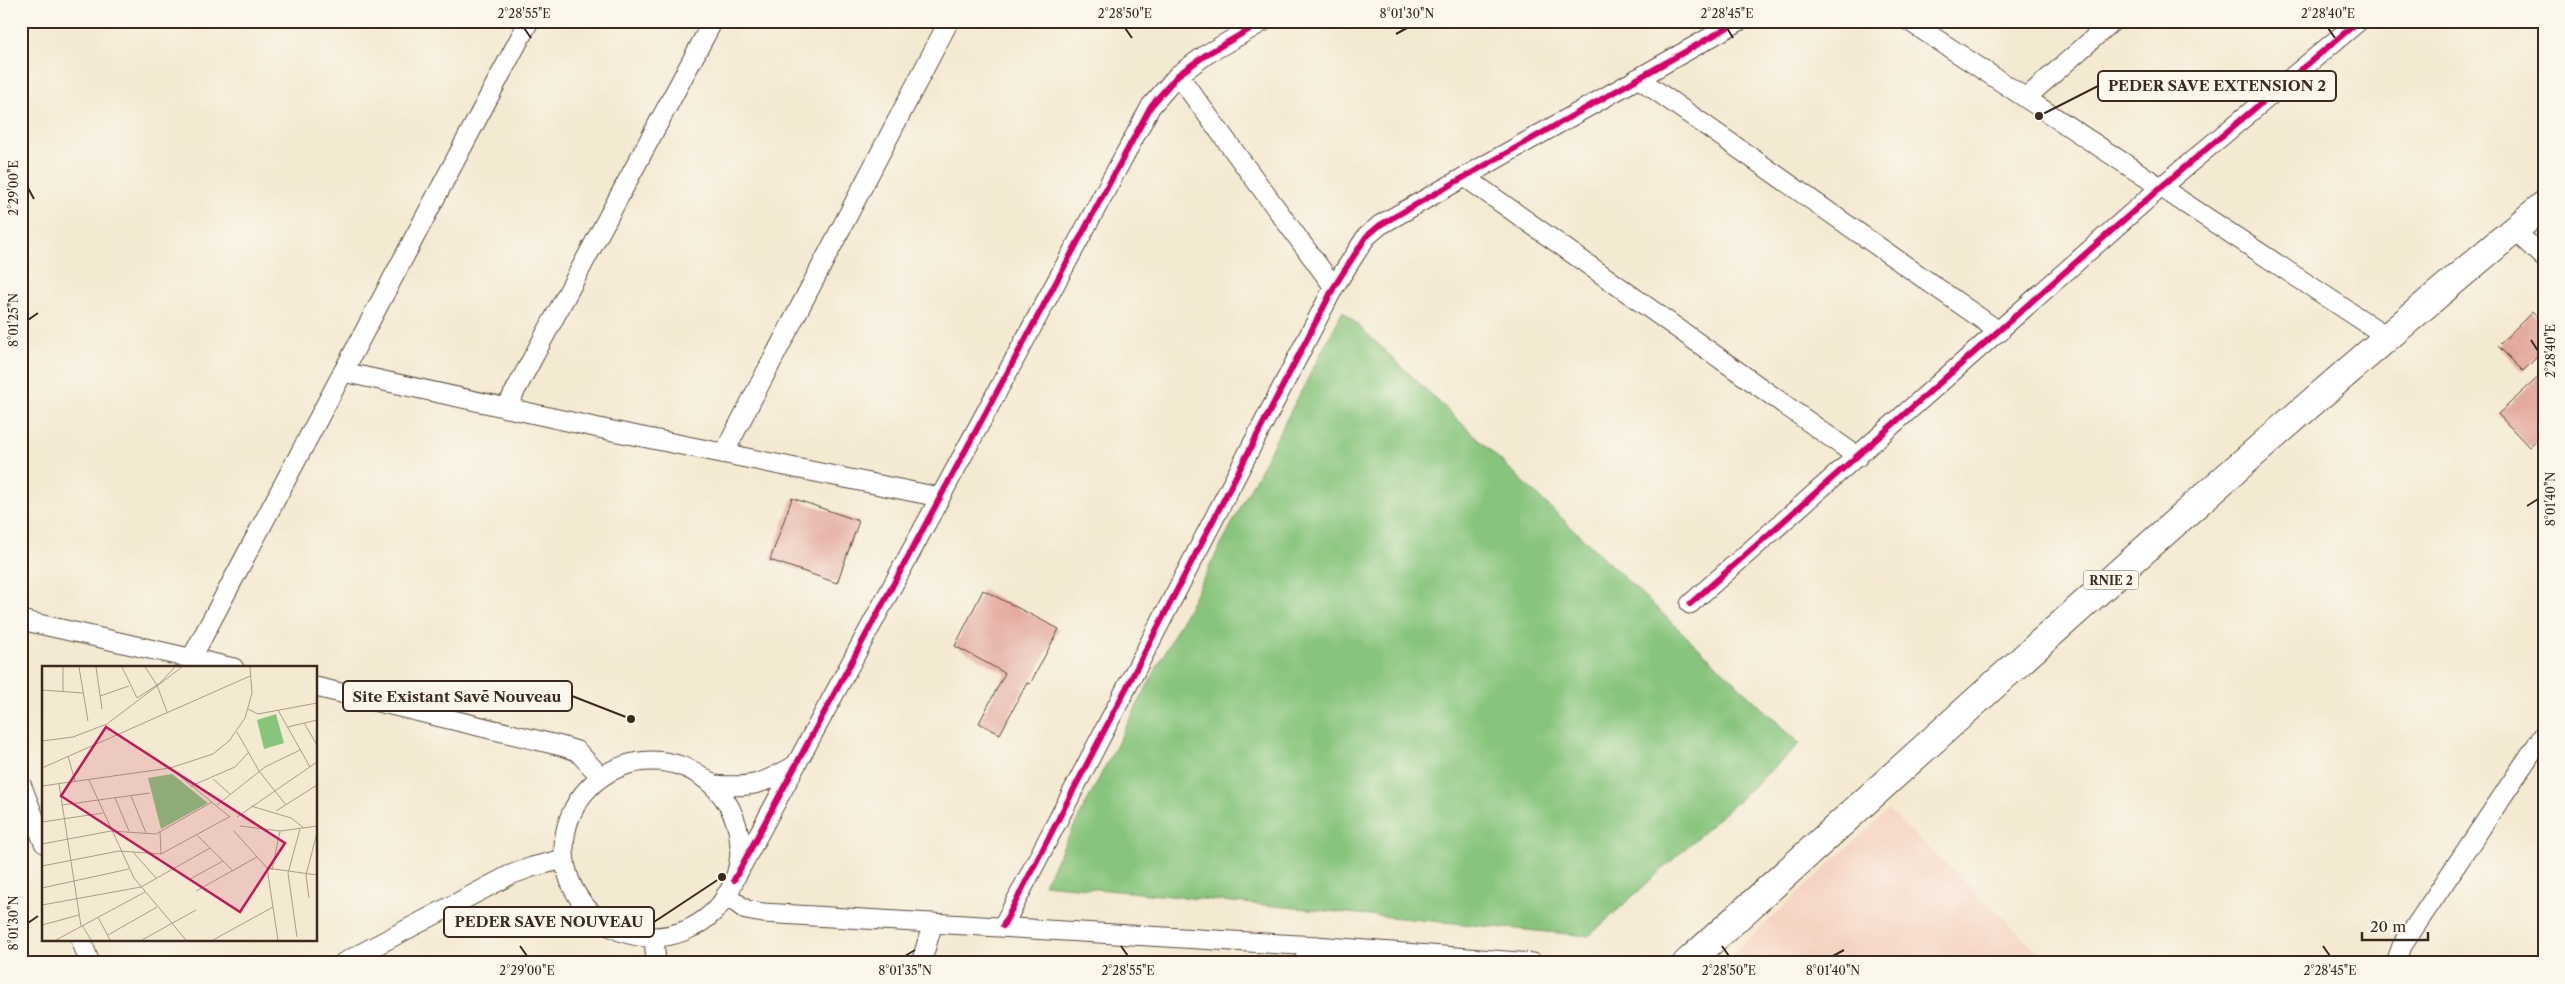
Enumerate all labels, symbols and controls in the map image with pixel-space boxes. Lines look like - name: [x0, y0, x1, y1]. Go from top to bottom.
- text: 2°28'55"E: [497, 6, 551, 21]
- text: 2°28'50"E: [1098, 6, 1152, 21]
- text: 8°01'30"N: [1380, 6, 1434, 21]
- text: 2°28'45"E: [1700, 6, 1754, 21]
- text: 2°28'40"E: [2301, 6, 2355, 21]
- callout: PEDER SAVE EXTENSION 2: [2098, 71, 2336, 101]
- text: PEDER SAVE EXTENSION 2: [2108, 76, 2326, 95]
- text: 2°29'00"E: [6, 160, 21, 216]
- text: 8°01'25"N: [6, 293, 21, 347]
- text: 2°28'40"E: [2543, 324, 2558, 378]
- text: 8°01'40"N: [2543, 472, 2558, 526]
- road number: RNIE 2: [2084, 570, 2138, 590]
- inset map: [42, 666, 318, 942]
- callout: Site Existant Savē Nouveau: [343, 681, 572, 711]
- text: Site Existant Savē Nouveau: [352, 687, 562, 706]
- text: 8°01'30"N: [6, 896, 21, 950]
- callout: PEDER SAVE NOUVEAU: [444, 907, 654, 937]
- scale bar: [2362, 909, 2429, 941]
- text: PEDER SAVE NOUVEAU: [455, 912, 643, 931]
- text: 20 m: [2370, 917, 2406, 936]
- text: 2°29'00"E: [499, 963, 555, 978]
- text: 8°01'35"N: [878, 963, 932, 978]
- text: 2°28'55"E: [1101, 963, 1155, 978]
- text: 2°28'50"E: [1702, 963, 1756, 978]
- text: 8°01'40"N: [1806, 963, 1860, 978]
- text: 2°28'45"E: [2303, 963, 2357, 978]

